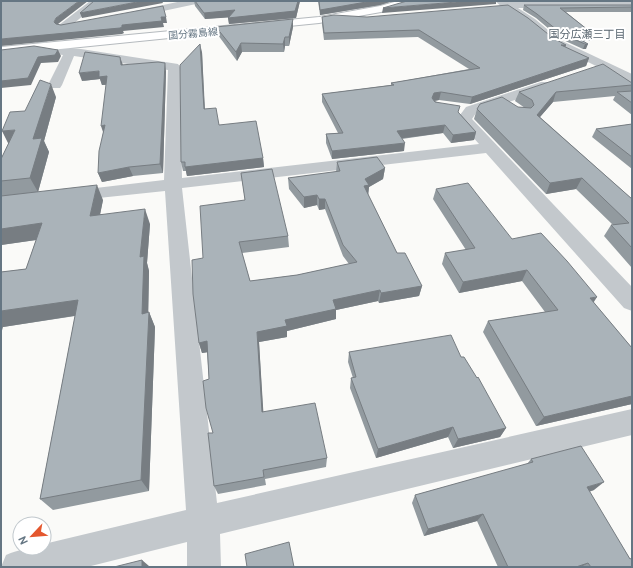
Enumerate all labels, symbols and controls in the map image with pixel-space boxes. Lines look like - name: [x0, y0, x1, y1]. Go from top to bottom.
- street label: 国分霧島線: [168, 26, 219, 43]
- district label: 国分広瀬三丁目: [549, 28, 626, 42]
- north arrow: [12, 516, 52, 556]
- text: N: [16, 533, 32, 547]

